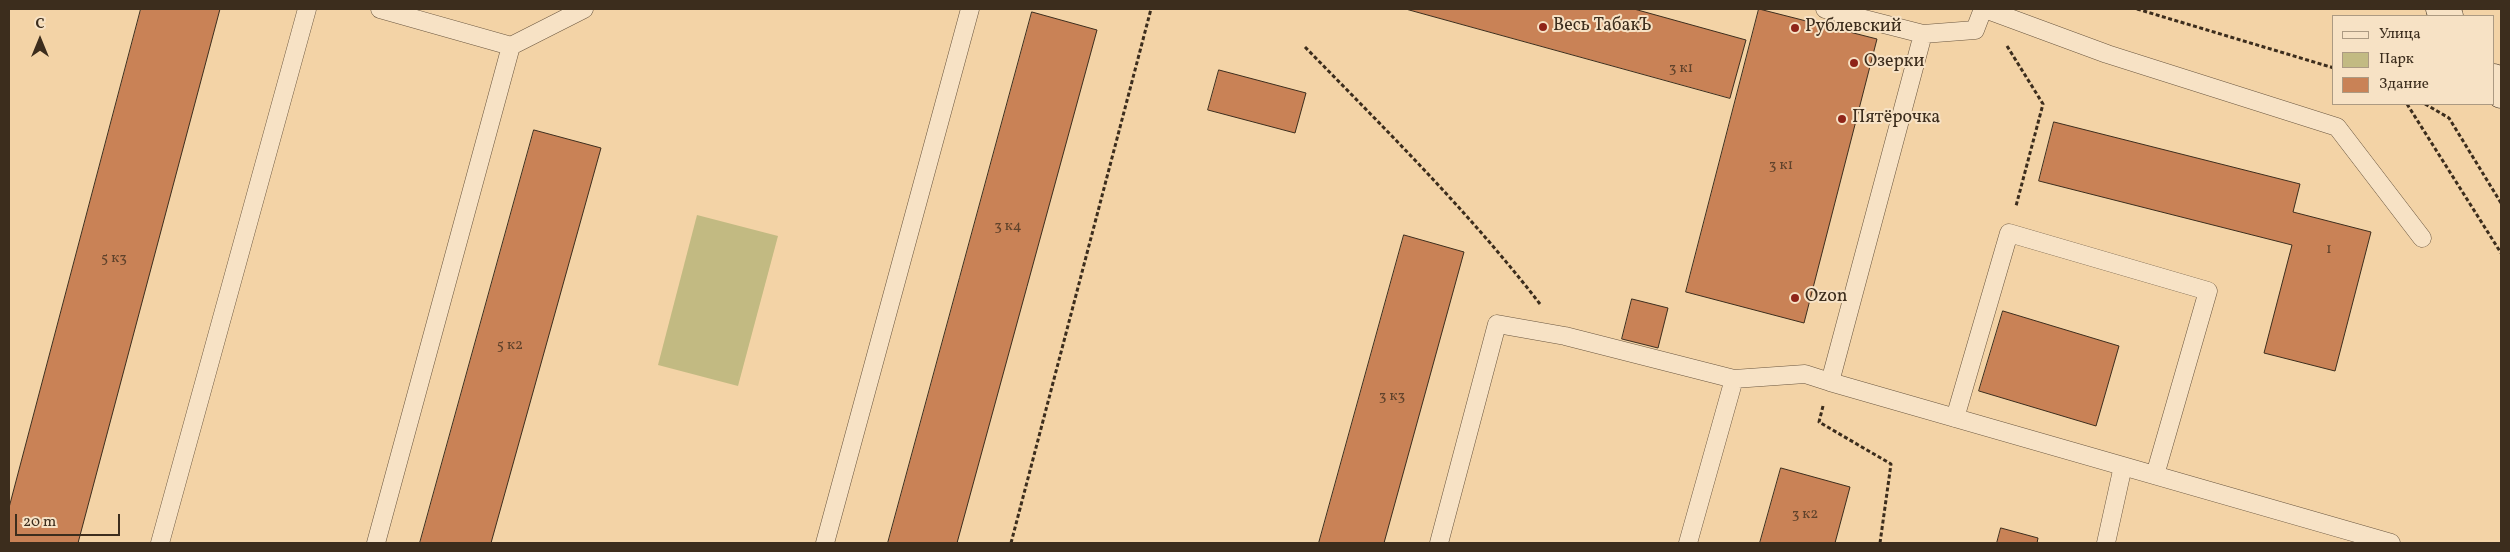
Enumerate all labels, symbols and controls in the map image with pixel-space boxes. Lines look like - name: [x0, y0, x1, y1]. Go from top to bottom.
- north arrow: [15, 15, 65, 65]
- text: С: [35, 15, 45, 34]
- legend: [2332, 15, 2495, 105]
- place label: Весь ТабакЪ: [1553, 16, 1652, 38]
- place label: Рублевский: [1805, 17, 1902, 39]
- marker: Весь ТабакЪ: [1537, 21, 1549, 33]
- marker: Рублевский: [1789, 22, 1801, 34]
- text: Улица: [2379, 24, 2421, 45]
- text: Парк: [2379, 49, 2414, 70]
- place label: Озерки: [1864, 52, 1924, 74]
- marker: Озерки: [1848, 57, 1860, 69]
- house number: 3 к1: [1669, 60, 1693, 78]
- text: Здание: [2379, 74, 2429, 95]
- place label: Пятёрочка: [1852, 108, 1940, 130]
- marker: Пятёрочка: [1836, 113, 1848, 125]
- house number: 3 к1: [1769, 157, 1793, 175]
- house number: 3 к4: [994, 218, 1022, 236]
- house number: 1: [2326, 241, 2332, 259]
- house number: 5 к3: [101, 250, 127, 268]
- place label: Ozon: [1805, 287, 1847, 309]
- marker: Ozon: [1789, 292, 1801, 304]
- house number: 5 к2: [497, 337, 523, 355]
- house number: 3 к3: [1379, 388, 1405, 406]
- scale bar: [18, 504, 122, 536]
- house number: 3 к2: [1792, 506, 1818, 524]
- text: 20 m: [23, 512, 56, 533]

